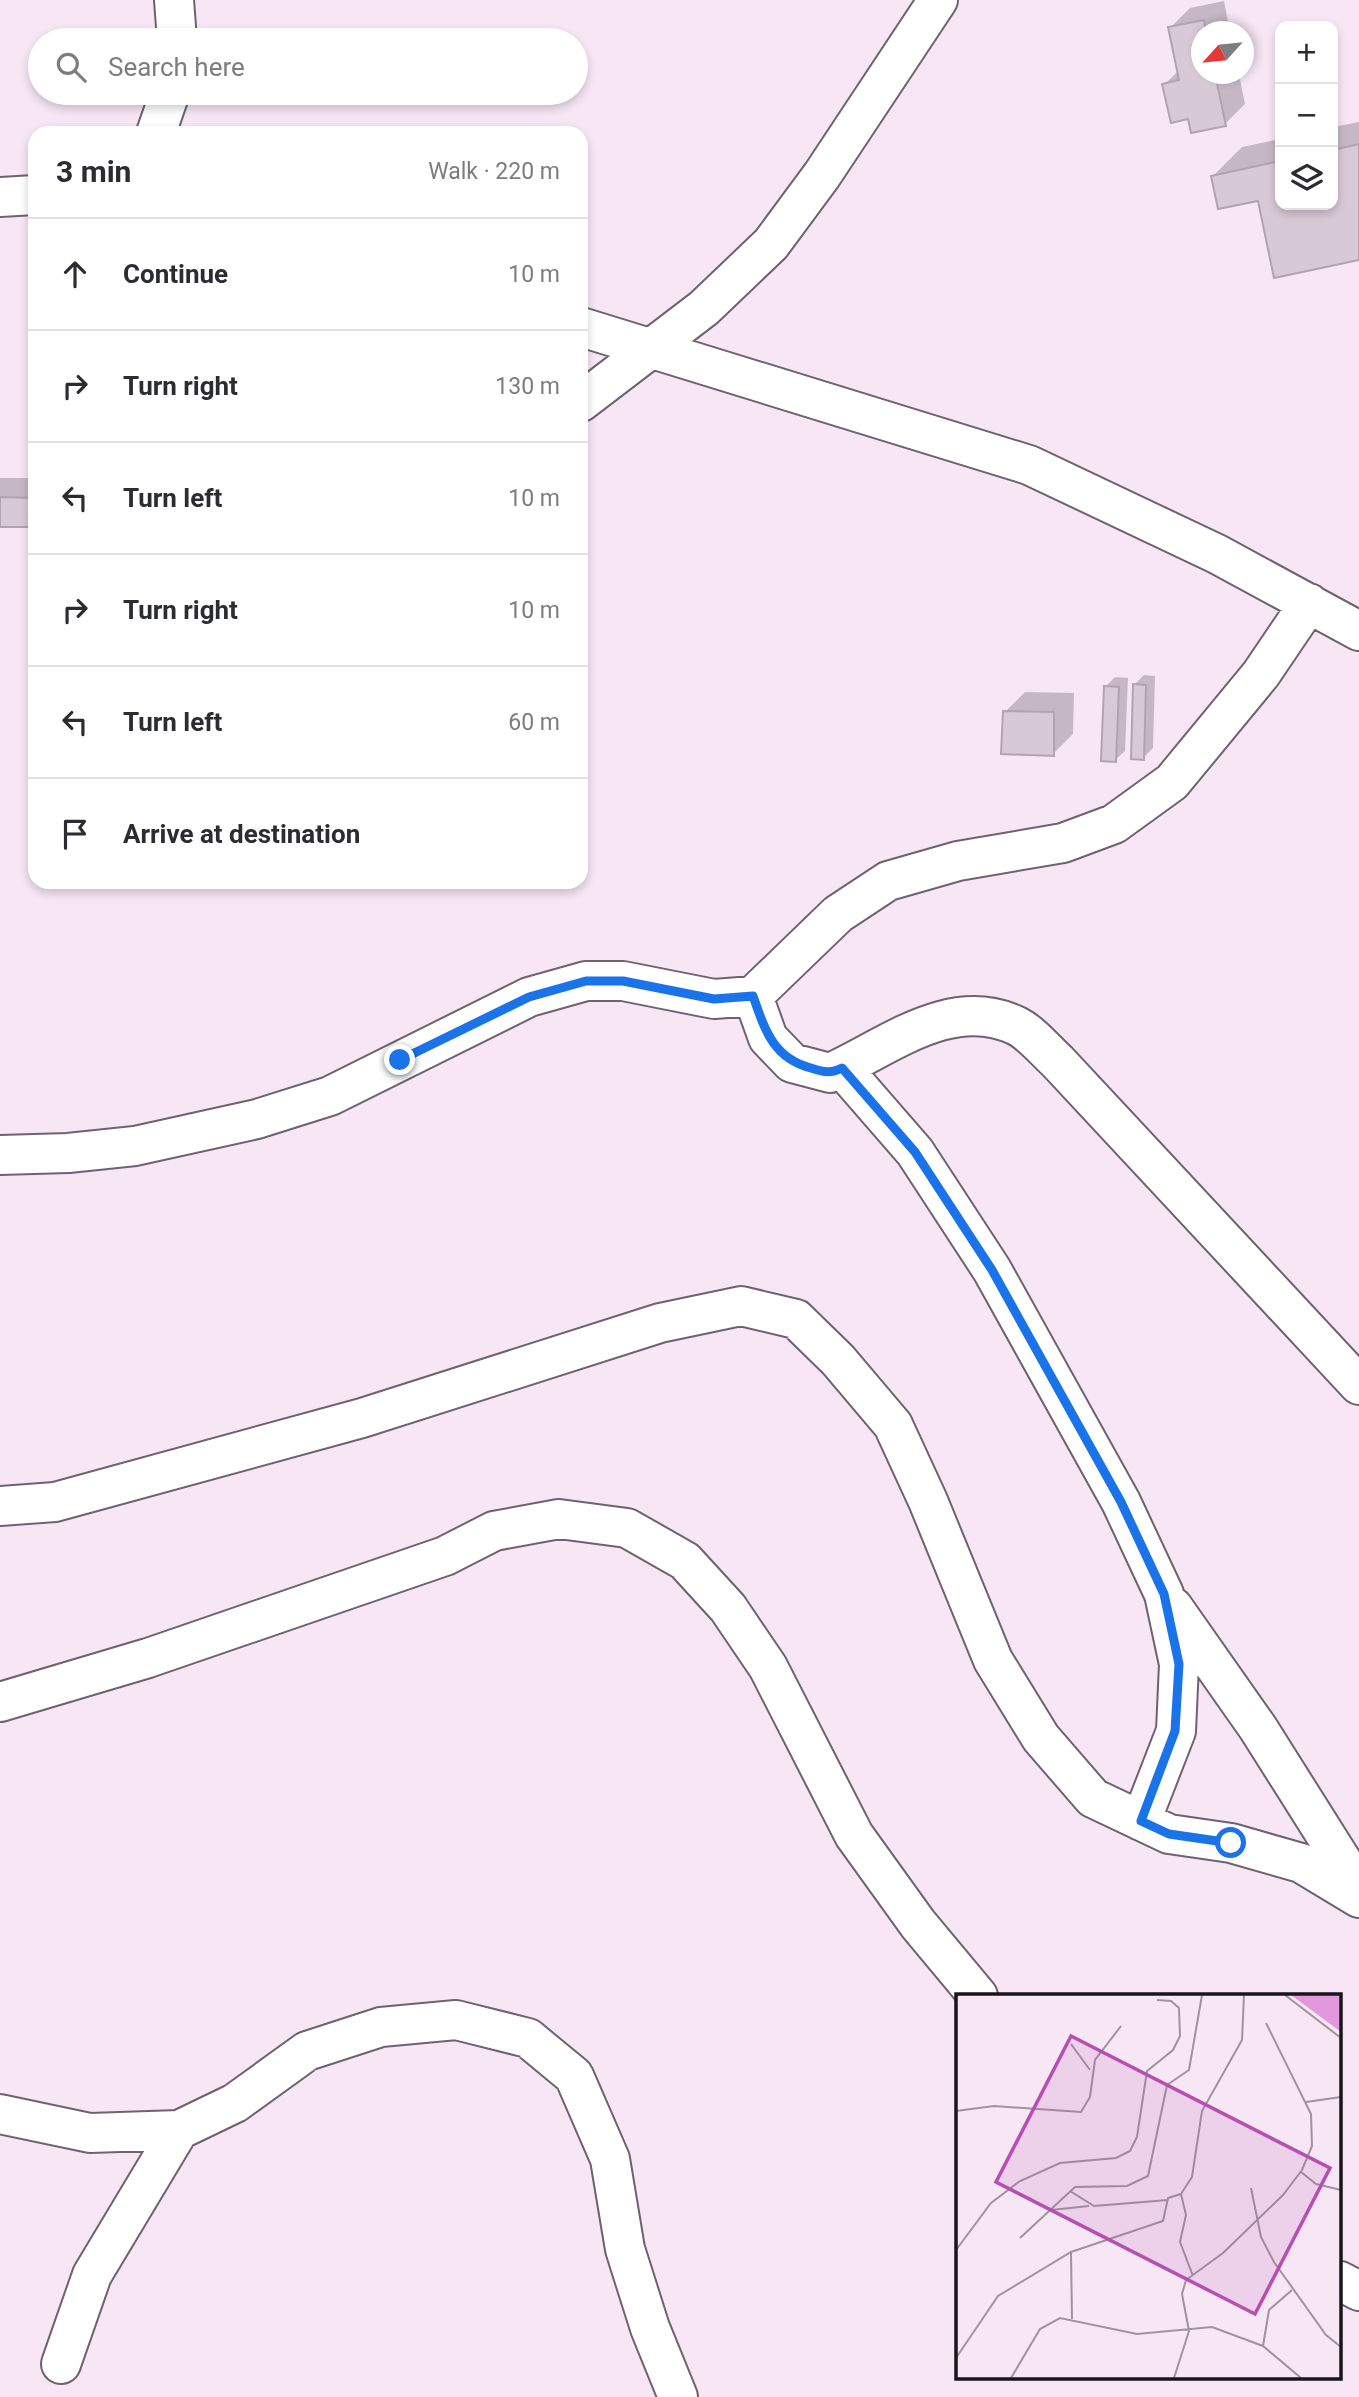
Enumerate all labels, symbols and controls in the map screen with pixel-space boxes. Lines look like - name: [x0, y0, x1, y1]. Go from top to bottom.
- north arrow: [1191, 21, 1254, 84]
- map controls: [1275, 21, 1338, 210]
- button: +: [1275, 21, 1338, 84]
- search box: [28, 28, 588, 105]
- icon: search: [52, 48, 90, 86]
- text: Search here: [108, 52, 245, 82]
- button: −: [1275, 84, 1338, 147]
- button: layers: [1275, 147, 1338, 210]
- text: 3 min: [56, 154, 131, 189]
- text: Walk · 220 m: [428, 158, 560, 185]
- icon: ahead: [56, 255, 94, 293]
- text: Continue: [123, 259, 228, 289]
- text: 10 m: [508, 261, 560, 288]
- icon: right: [56, 367, 94, 405]
- text: Turn right: [123, 371, 238, 401]
- text: 130 m: [495, 373, 560, 400]
- icon: left: [56, 479, 94, 517]
- text: Turn left: [123, 483, 222, 513]
- text: 10 m: [508, 485, 560, 512]
- icon: right: [56, 591, 94, 629]
- text: Turn right: [123, 595, 238, 625]
- text: 10 m: [508, 597, 560, 624]
- icon: left: [56, 703, 94, 741]
- text: Turn left: [123, 707, 222, 737]
- text: 60 m: [508, 709, 560, 736]
- icon: arrive: [56, 815, 94, 853]
- text: Arrive at destination: [123, 819, 360, 849]
- route end: [384, 1044, 415, 1075]
- route start: [1215, 1827, 1246, 1858]
- inset map: [956, 1994, 1342, 2380]

